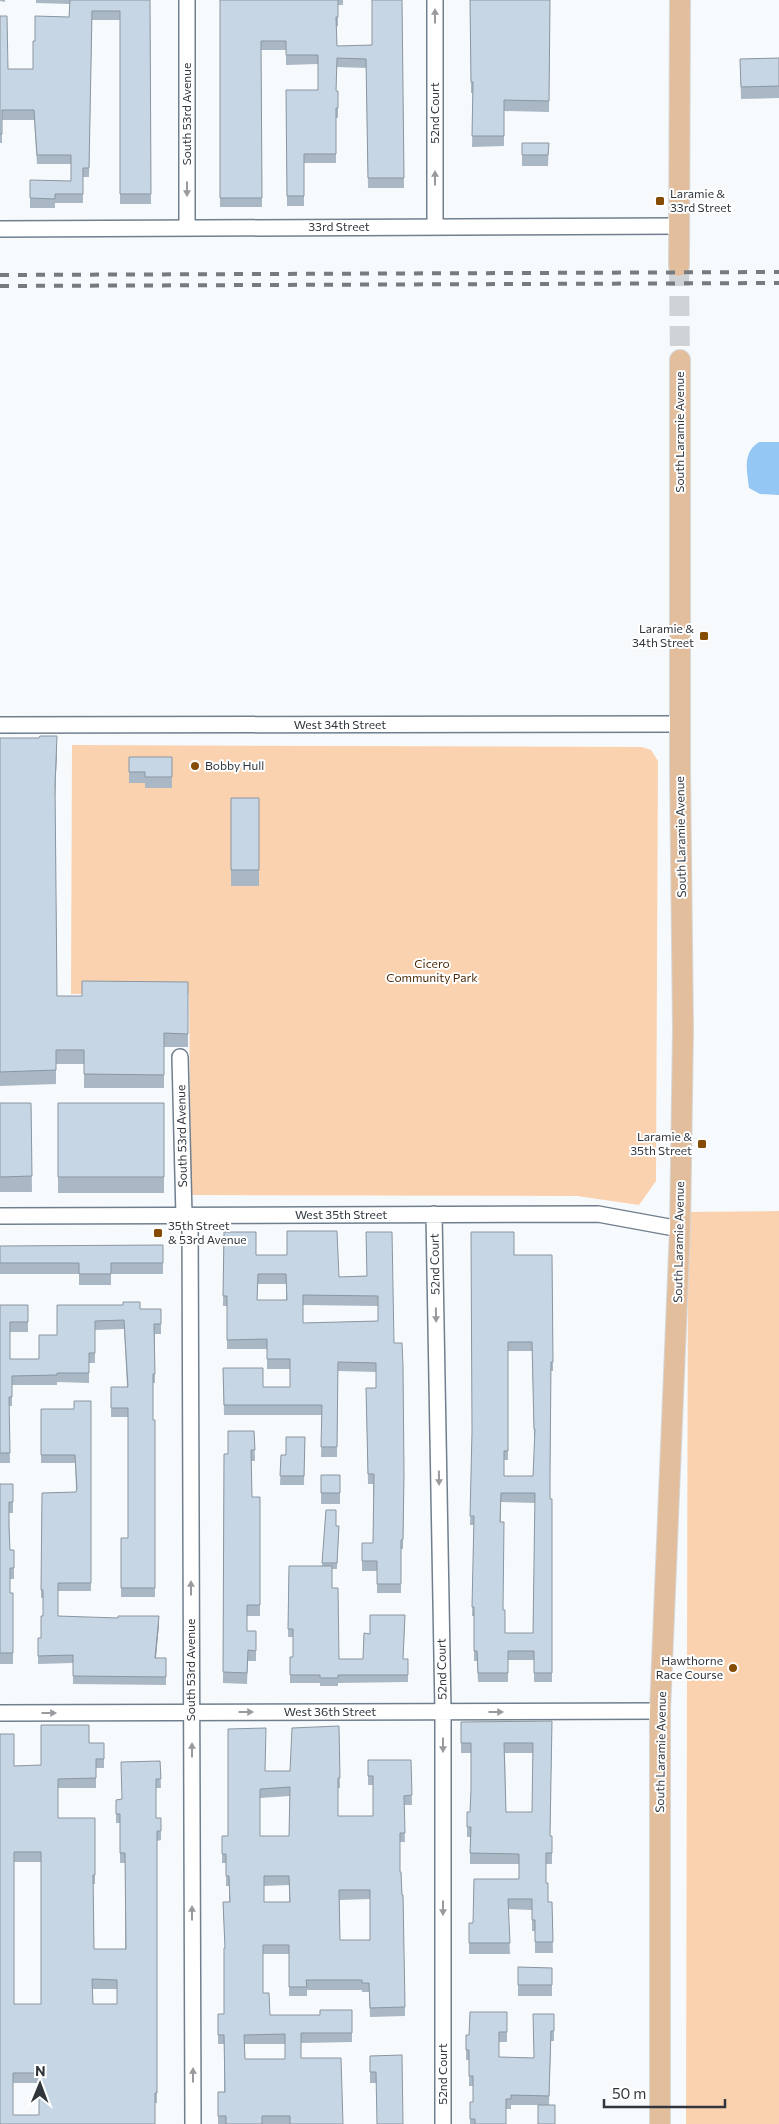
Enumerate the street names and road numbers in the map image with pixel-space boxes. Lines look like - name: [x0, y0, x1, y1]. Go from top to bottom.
- street label: South 53rd Avenue: [179, 63, 193, 165]
- street label: 52nd Court: [427, 82, 441, 144]
- street label: 33rd Street: [308, 219, 370, 233]
- street label: South Laramie Avenue: [672, 371, 686, 493]
- street label: West 34th Street: [294, 717, 386, 731]
- street label: South Laramie Avenue: [672, 776, 688, 898]
- street label: South 53rd Avenue: [173, 1085, 189, 1187]
- street label: South Laramie Avenue: [670, 1181, 686, 1303]
- street label: West 35th Street: [295, 1207, 387, 1221]
- street label: 52nd Court: [426, 1233, 442, 1295]
- street label: South 53rd Avenue: [183, 1619, 197, 1721]
- street label: 52nd Court: [433, 1638, 449, 1700]
- street label: South Laramie Avenue: [652, 1691, 668, 1813]
- street label: West 36th Street: [284, 1704, 376, 1718]
- street label: 52nd Court: [435, 2043, 449, 2105]

